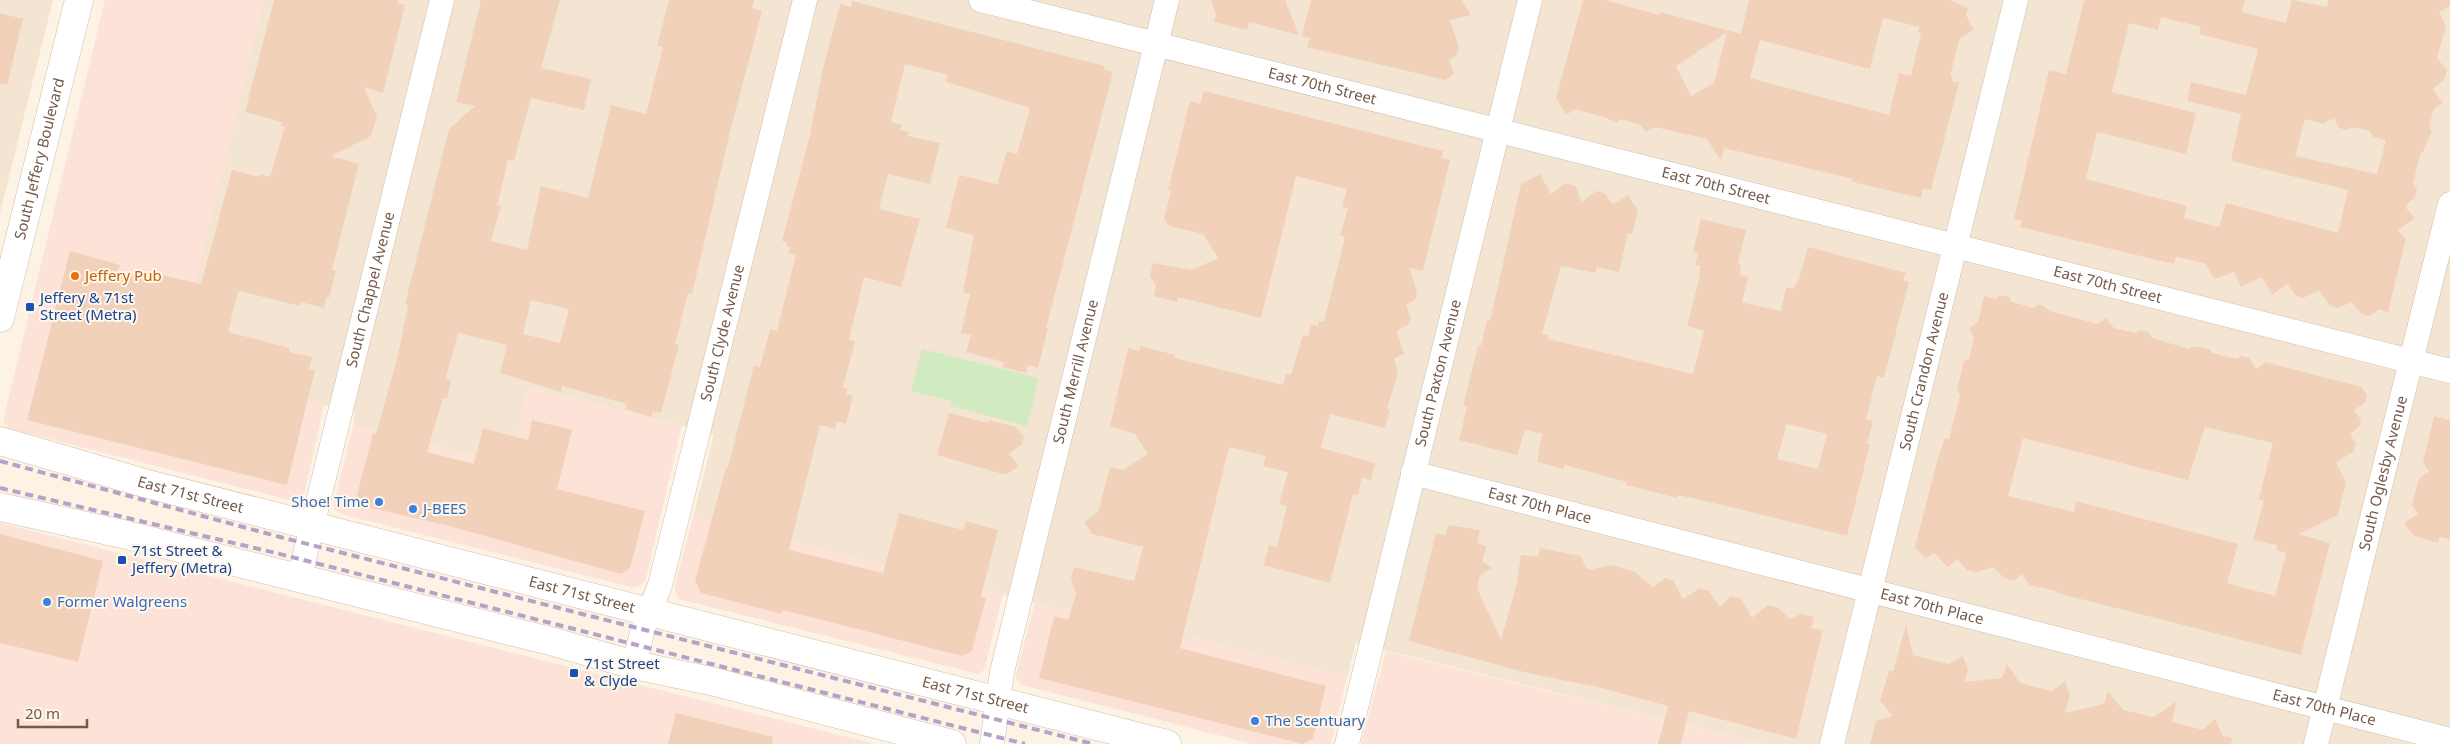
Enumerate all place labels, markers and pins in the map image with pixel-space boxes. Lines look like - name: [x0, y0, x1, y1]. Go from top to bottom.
- place label: Jeffery Pub: [83, 265, 162, 285]
- marker: Jeffery Pub: [69, 270, 81, 282]
- place label: Jeffery & 71st Street (Metra): [38, 287, 137, 324]
- marker: Jeffery & 71st Street (Metra): [24, 301, 36, 313]
- place label: Shoe! Time: [291, 491, 369, 511]
- marker: Shoe! Time: [373, 496, 385, 508]
- place label: J-BEES: [421, 498, 467, 518]
- marker: J-BEES: [407, 503, 419, 515]
- place label: 71st Street & Jeffery (Metra): [130, 540, 232, 577]
- marker: 71st Street & Jeffery (Metra): [116, 554, 128, 566]
- place label: Former Walgreens: [57, 591, 187, 611]
- marker: Former Walgreens: [41, 596, 53, 608]
- place label: 71st Street & Clyde: [584, 653, 660, 690]
- marker: 71st Street & Clyde: [568, 667, 580, 679]
- place label: The Scentuary: [1265, 710, 1365, 730]
- marker: The Scentuary: [1249, 715, 1261, 727]

